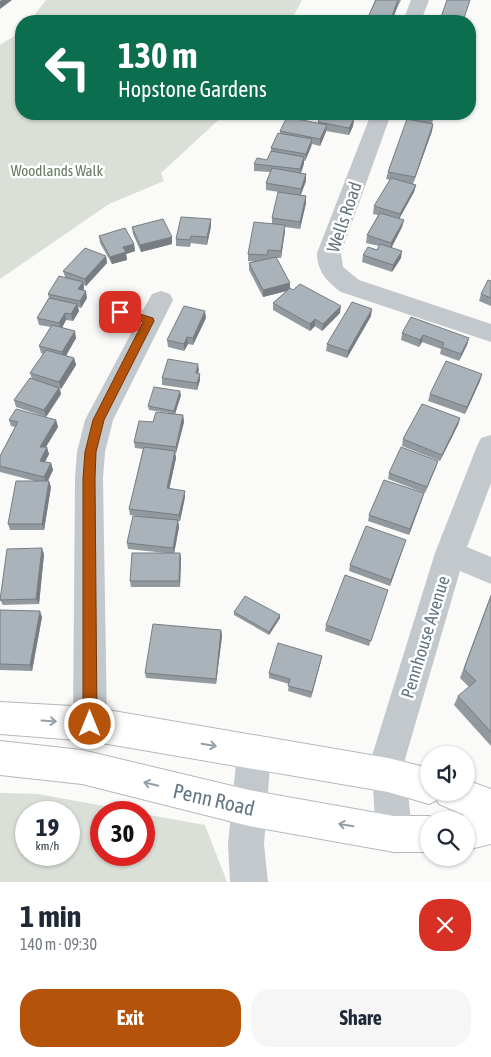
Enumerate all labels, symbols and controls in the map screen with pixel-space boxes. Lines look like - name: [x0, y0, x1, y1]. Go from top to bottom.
- icon: left: [35, 35, 100, 100]
- text: 130 m: [118, 35, 197, 75]
- text: Hopstone Gardens: [118, 76, 267, 102]
- park label: Woodlands Walk: [11, 162, 104, 179]
- street label: Wells Road: [322, 179, 366, 255]
- pin: [99, 291, 141, 333]
- icon: arrive: [106, 298, 134, 326]
- street label: Pennhouse Avenue: [396, 573, 454, 701]
- position arrow: [63, 697, 115, 749]
- one-way arrow: [40, 717, 56, 726]
- one-way arrow: [201, 741, 217, 751]
- map controls: [420, 746, 475, 866]
- button: sound: [420, 746, 475, 801]
- street label: Penn Road: [171, 778, 257, 820]
- one-way arrow: [144, 779, 160, 788]
- speed limit sign: 30: [90, 801, 155, 866]
- button: search: [420, 811, 475, 866]
- text: 19: [36, 813, 59, 841]
- one-way arrow: [338, 820, 354, 830]
- text: km/h: [36, 839, 59, 853]
- text: 1 min: [20, 899, 81, 933]
- button: close: [419, 899, 471, 951]
- text: 140 m · 09:30: [20, 935, 97, 953]
- button: Exit: [20, 989, 241, 1047]
- button: Share: [251, 989, 471, 1047]

